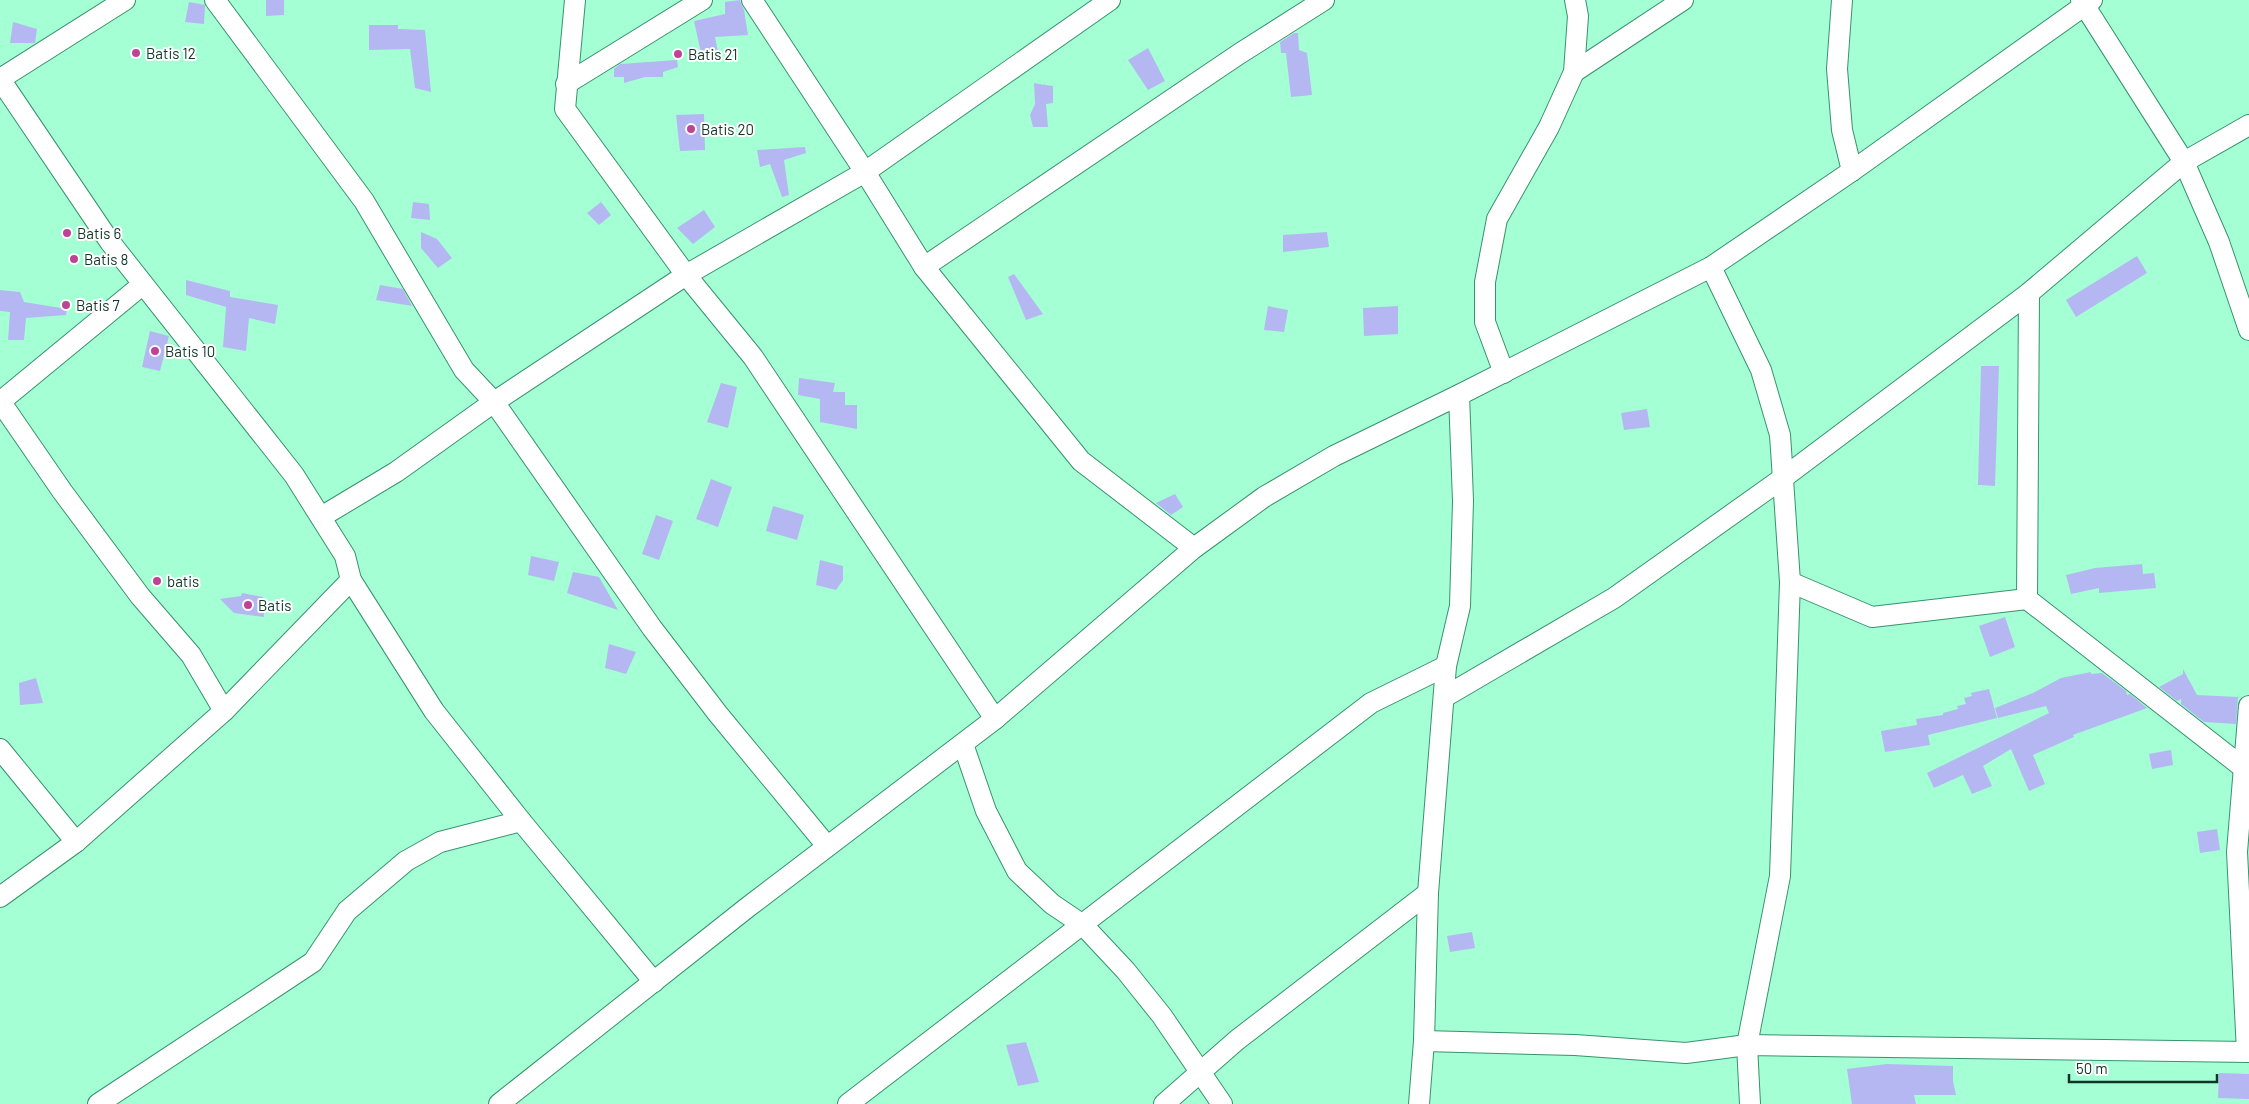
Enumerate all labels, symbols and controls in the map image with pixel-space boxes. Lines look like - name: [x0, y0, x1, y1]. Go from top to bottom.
- place label: Batis 12: [146, 44, 196, 62]
- place label: Batis 21: [688, 45, 738, 63]
- marker: Batis 12: [130, 47, 142, 59]
- marker: Batis 21: [672, 48, 684, 60]
- place label: Batis 20: [701, 120, 754, 138]
- marker: Batis 20: [685, 123, 697, 135]
- place label: Batis 6: [77, 224, 121, 242]
- marker: Batis 6: [61, 227, 73, 239]
- place label: Batis 8: [84, 250, 128, 268]
- marker: Batis 8: [68, 253, 80, 265]
- place label: Batis 7: [76, 296, 120, 314]
- marker: Batis 7: [60, 299, 72, 311]
- place label: Batis 10: [165, 342, 215, 360]
- marker: Batis 10: [149, 345, 161, 357]
- place label: batis: [167, 572, 199, 590]
- marker: batis: [151, 575, 163, 587]
- place label: Batis: [258, 596, 291, 614]
- marker: Batis: [242, 599, 254, 611]
- scale bar: [2069, 1052, 2216, 1084]
- text: 50 m: [2076, 1059, 2108, 1077]

